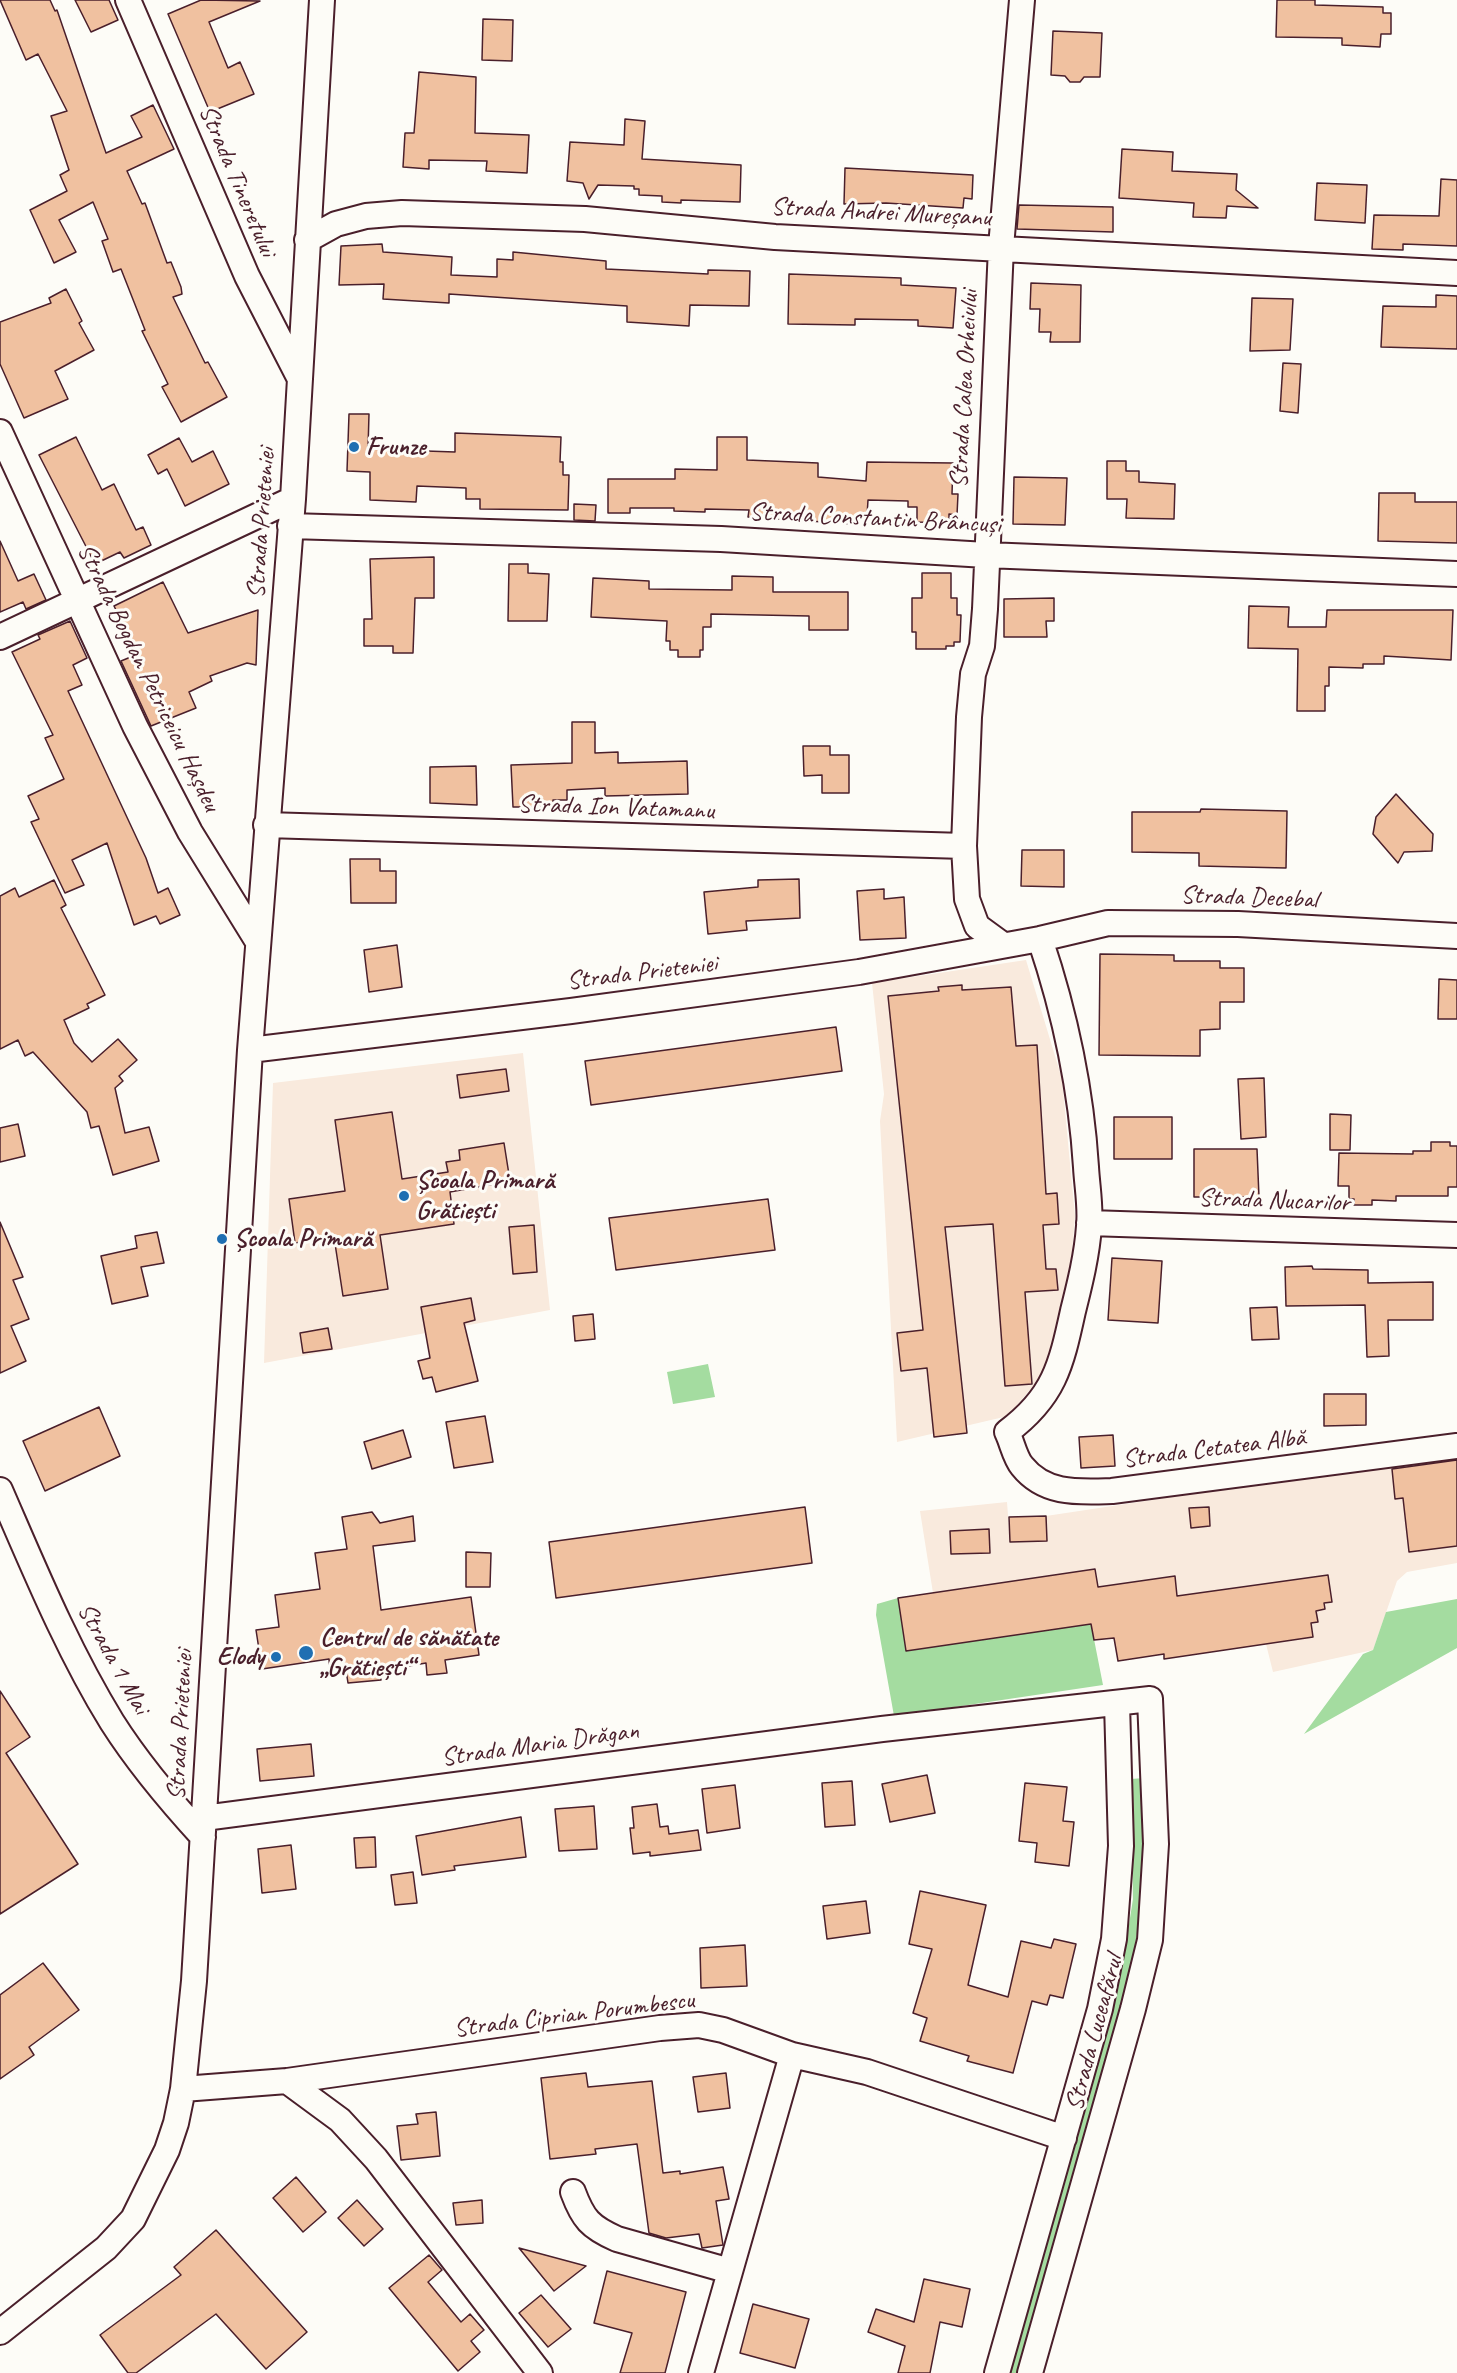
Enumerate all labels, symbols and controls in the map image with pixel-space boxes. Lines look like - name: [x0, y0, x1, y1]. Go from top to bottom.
- street label: Strada Tineretului: [191, 101, 283, 261]
- street label: Strada Andrei Mureșanu: [770, 192, 992, 234]
- street label: Strada Calea Orheiului: [944, 289, 986, 489]
- place label: Frunze: [366, 431, 426, 463]
- marker: Frunze: [347, 440, 361, 454]
- street label: Strada Prieteniei: [241, 446, 283, 600]
- street label: Strada Constantin Brâncuși: [748, 497, 1002, 541]
- street label: Strada Bogdan Petriceicu Hașdeu: [70, 539, 226, 817]
- street label: Strada Ion Vatamanu: [517, 789, 715, 827]
- street label: Strada Decebal: [1180, 880, 1318, 916]
- street label: Strada Prieteniei: [565, 948, 719, 998]
- place label: Școala Primară Grătiești: [416, 1165, 554, 1226]
- street label: Strada Nucarilor: [1198, 1183, 1350, 1219]
- marker: Școala Primară Grătiești: [397, 1189, 411, 1203]
- place label: Școala Primară: [234, 1223, 372, 1255]
- marker: Școala Primară: [215, 1232, 229, 1246]
- street label: Strada Cetatea Albă: [1121, 1422, 1307, 1476]
- street label: Strada 1 Mai: [70, 1598, 156, 1720]
- place label: Centrul de sănătate „Grătiești“: [320, 1622, 498, 1684]
- place label: Elody: [217, 1641, 264, 1673]
- marker: Centrul de sănătate „Grătiești“: [297, 1644, 315, 1662]
- street label: Strada Prieteniei: [161, 1649, 201, 1801]
- marker: Elody: [269, 1650, 283, 1664]
- street label: Strada Maria Drăgan: [439, 1716, 641, 1774]
- street label: Strada Luceafărul: [1059, 1952, 1131, 2114]
- street label: Strada Ciprian Porumbescu: [452, 1985, 696, 2045]

